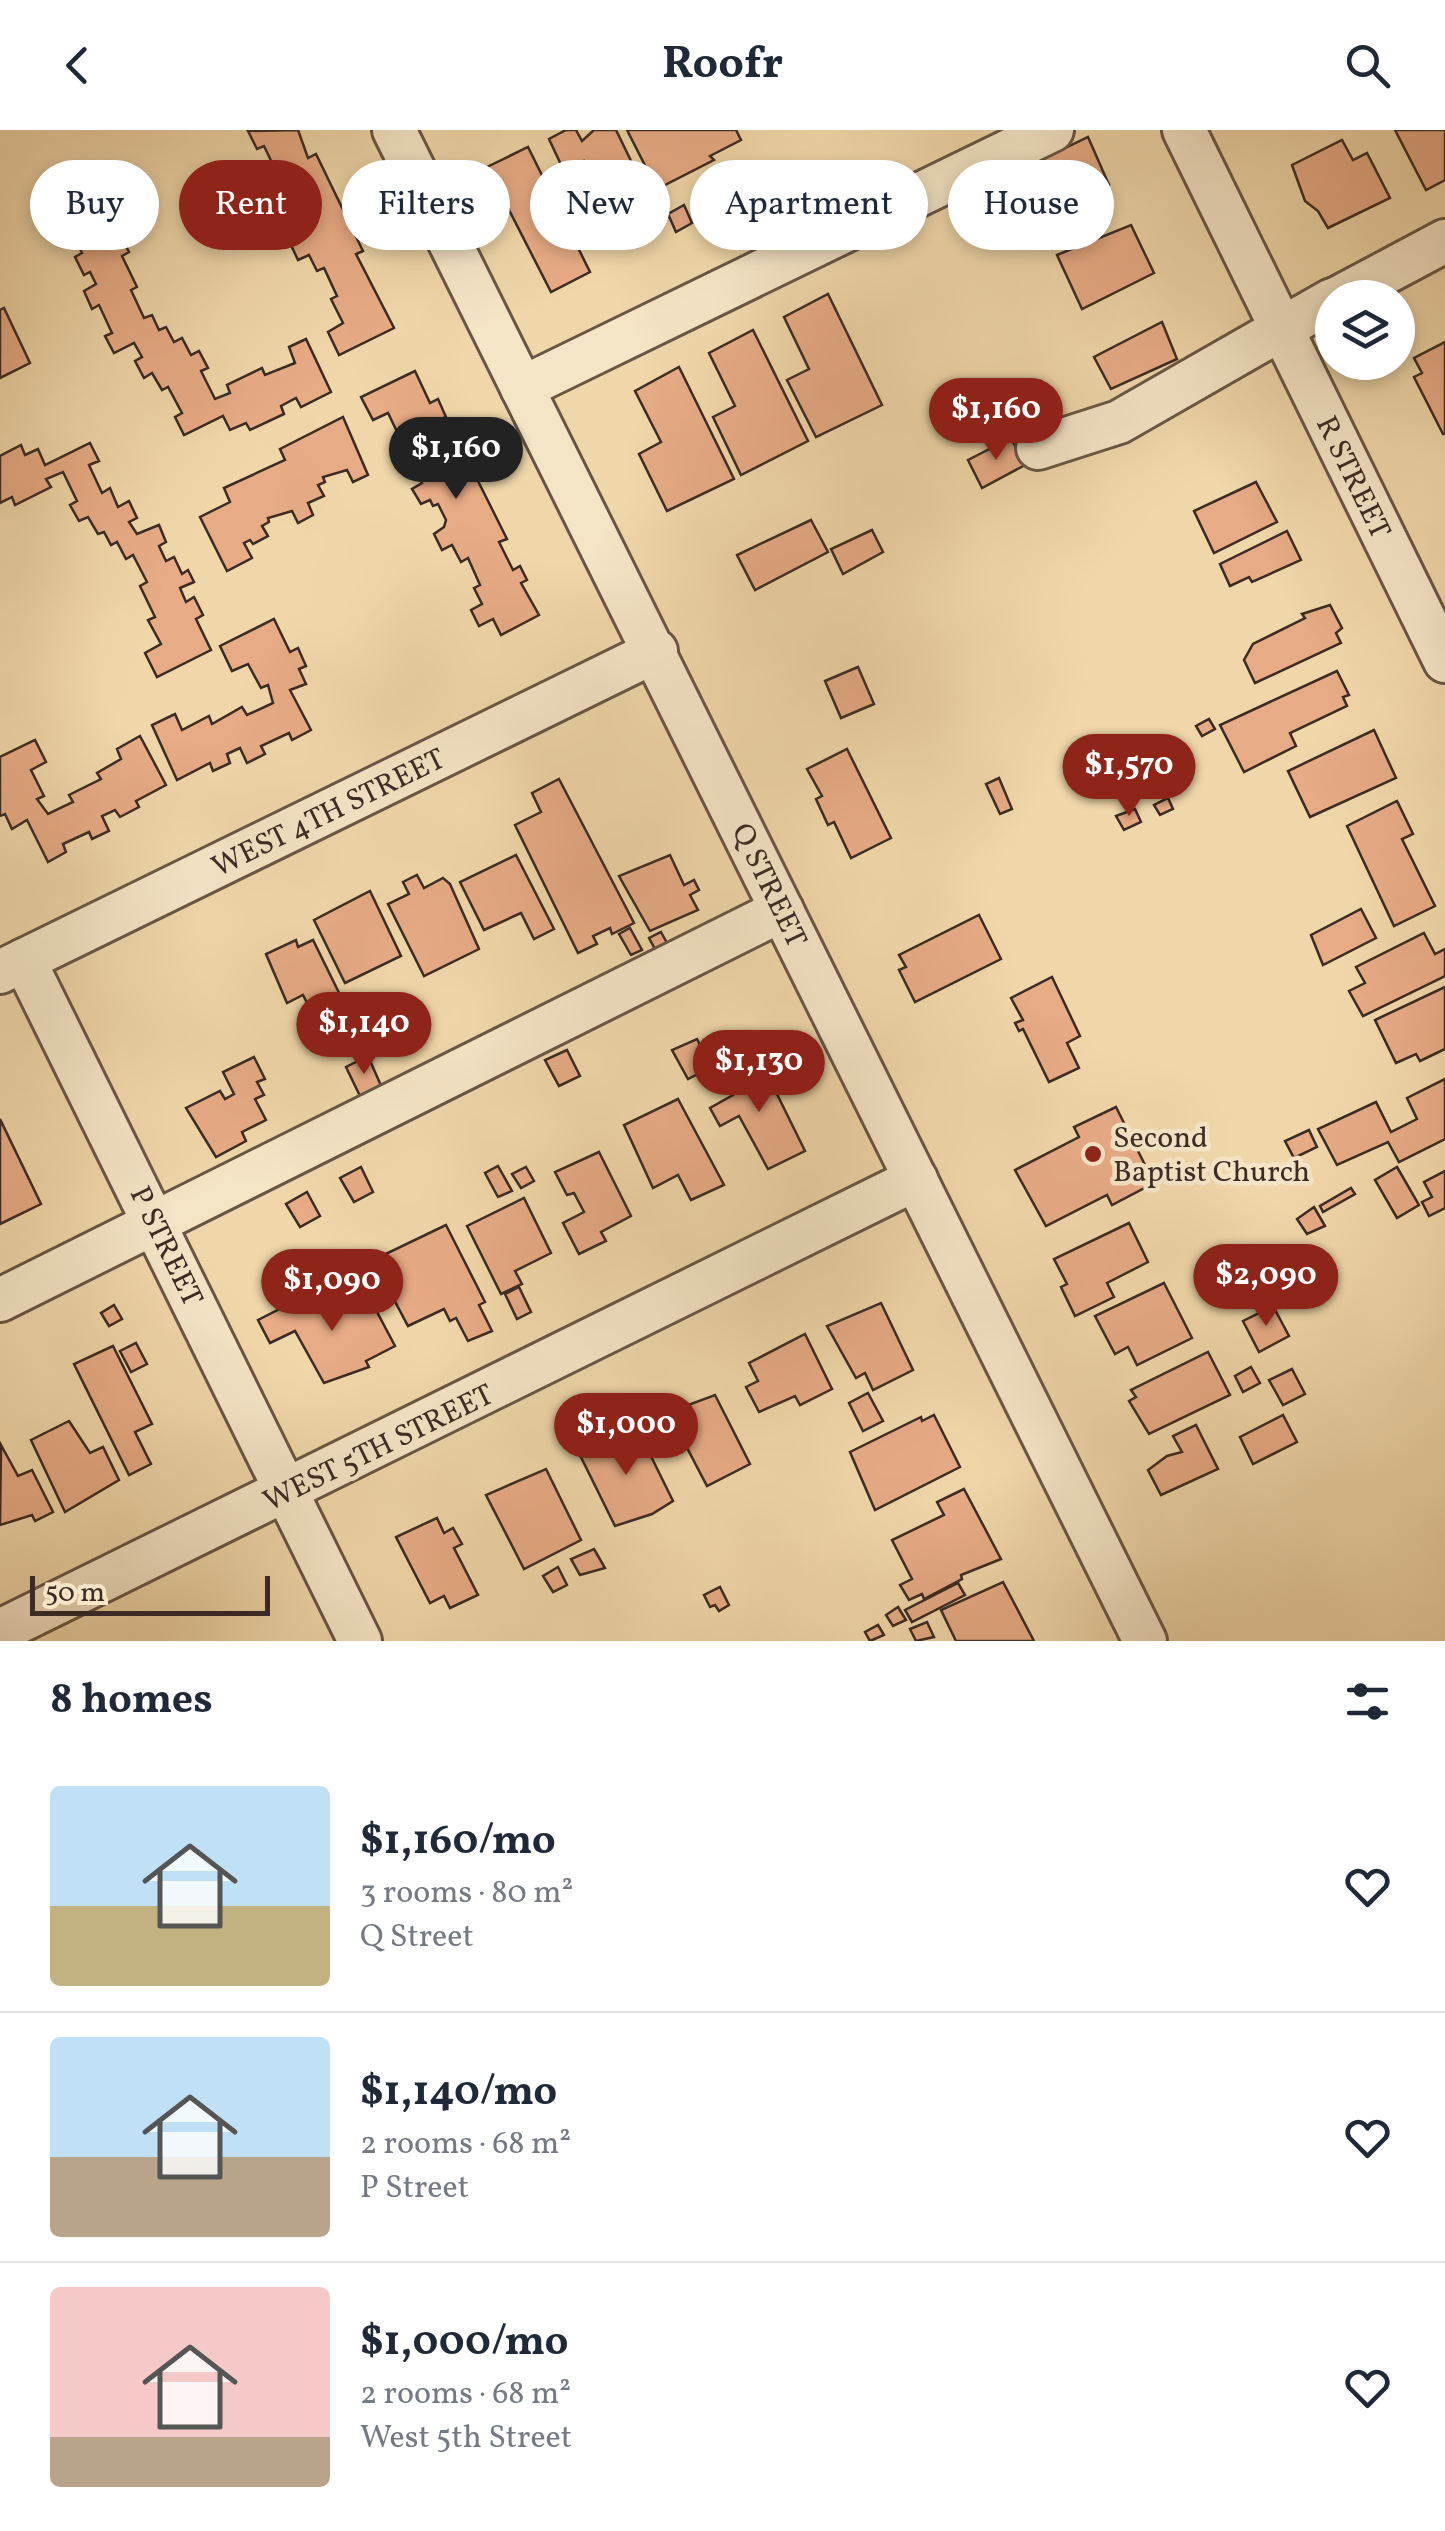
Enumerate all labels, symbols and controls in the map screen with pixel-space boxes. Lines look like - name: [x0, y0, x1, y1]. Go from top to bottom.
- text: Roofr: [662, 34, 783, 97]
- icon: back: [50, 38, 105, 93]
- icon: search: [1340, 38, 1395, 93]
- chip: Buy: [30, 160, 159, 250]
- chip: Rent: [179, 160, 322, 250]
- chip: Filters: [342, 160, 510, 250]
- chip: New: [530, 160, 670, 250]
- chip: Apartment: [690, 160, 928, 250]
- chip: House: [948, 160, 1114, 250]
- map controls: [1315, 280, 1415, 380]
- button: layers: [1315, 280, 1415, 380]
- pin: $1,160: [915, 378, 1077, 463]
- text: $1,160: [951, 388, 1041, 432]
- street label: R STREET: [1304, 409, 1400, 546]
- pin: $1,160: [375, 417, 537, 502]
- text: $1,160: [411, 427, 501, 471]
- pin: $1,570: [1048, 734, 1210, 819]
- street label: WEST 4TH STREET: [205, 739, 453, 889]
- text: $1,570: [1085, 744, 1173, 788]
- street label: Q STREET: [720, 817, 816, 955]
- pin: $1,140: [283, 992, 445, 1077]
- text: $1,140: [318, 1002, 410, 1046]
- pin: $1,130: [678, 1030, 840, 1115]
- text: $1,130: [715, 1040, 803, 1084]
- place label: Second Baptist Church: [1113, 1118, 1310, 1194]
- marker: Second Baptist Church: [1082, 1143, 1104, 1165]
- street label: P STREET: [118, 1180, 212, 1314]
- pin: $2,090: [1185, 1244, 1347, 1329]
- pin: $1,090: [251, 1249, 413, 1334]
- text: $2,090: [1215, 1254, 1317, 1298]
- text: $1,090: [283, 1259, 381, 1303]
- street label: WEST 5TH STREET: [257, 1375, 501, 1523]
- pin: $1,000: [545, 1393, 707, 1478]
- text: $1,000: [576, 1403, 676, 1447]
- scale bar: [30, 1571, 270, 1616]
- text: 50 m: [45, 1574, 105, 1613]
- text: 8 homes: [50, 1672, 213, 1731]
- icon: filters: [1340, 1674, 1395, 1729]
- text: $1,160/mo: [360, 1813, 556, 1872]
- icon: home: [130, 1826, 250, 1946]
- icon: heart: [1340, 1859, 1395, 1914]
- text: 3 rooms · 80 m²: [360, 1872, 573, 1916]
- text: Q Street: [360, 1916, 474, 1960]
- text: $1,140/mo: [360, 2064, 557, 2123]
- icon: home: [130, 2077, 250, 2197]
- icon: heart: [1340, 2110, 1395, 2165]
- text: 2 rooms · 68 m²: [360, 2123, 571, 2167]
- text: P Street: [360, 2167, 469, 2211]
- text: $1,000/mo: [360, 2314, 568, 2373]
- icon: home: [130, 2327, 250, 2447]
- icon: heart: [1340, 2360, 1395, 2415]
- text: 2 rooms · 68 m²: [360, 2373, 571, 2417]
- text: West 5th Street: [360, 2417, 572, 2461]

